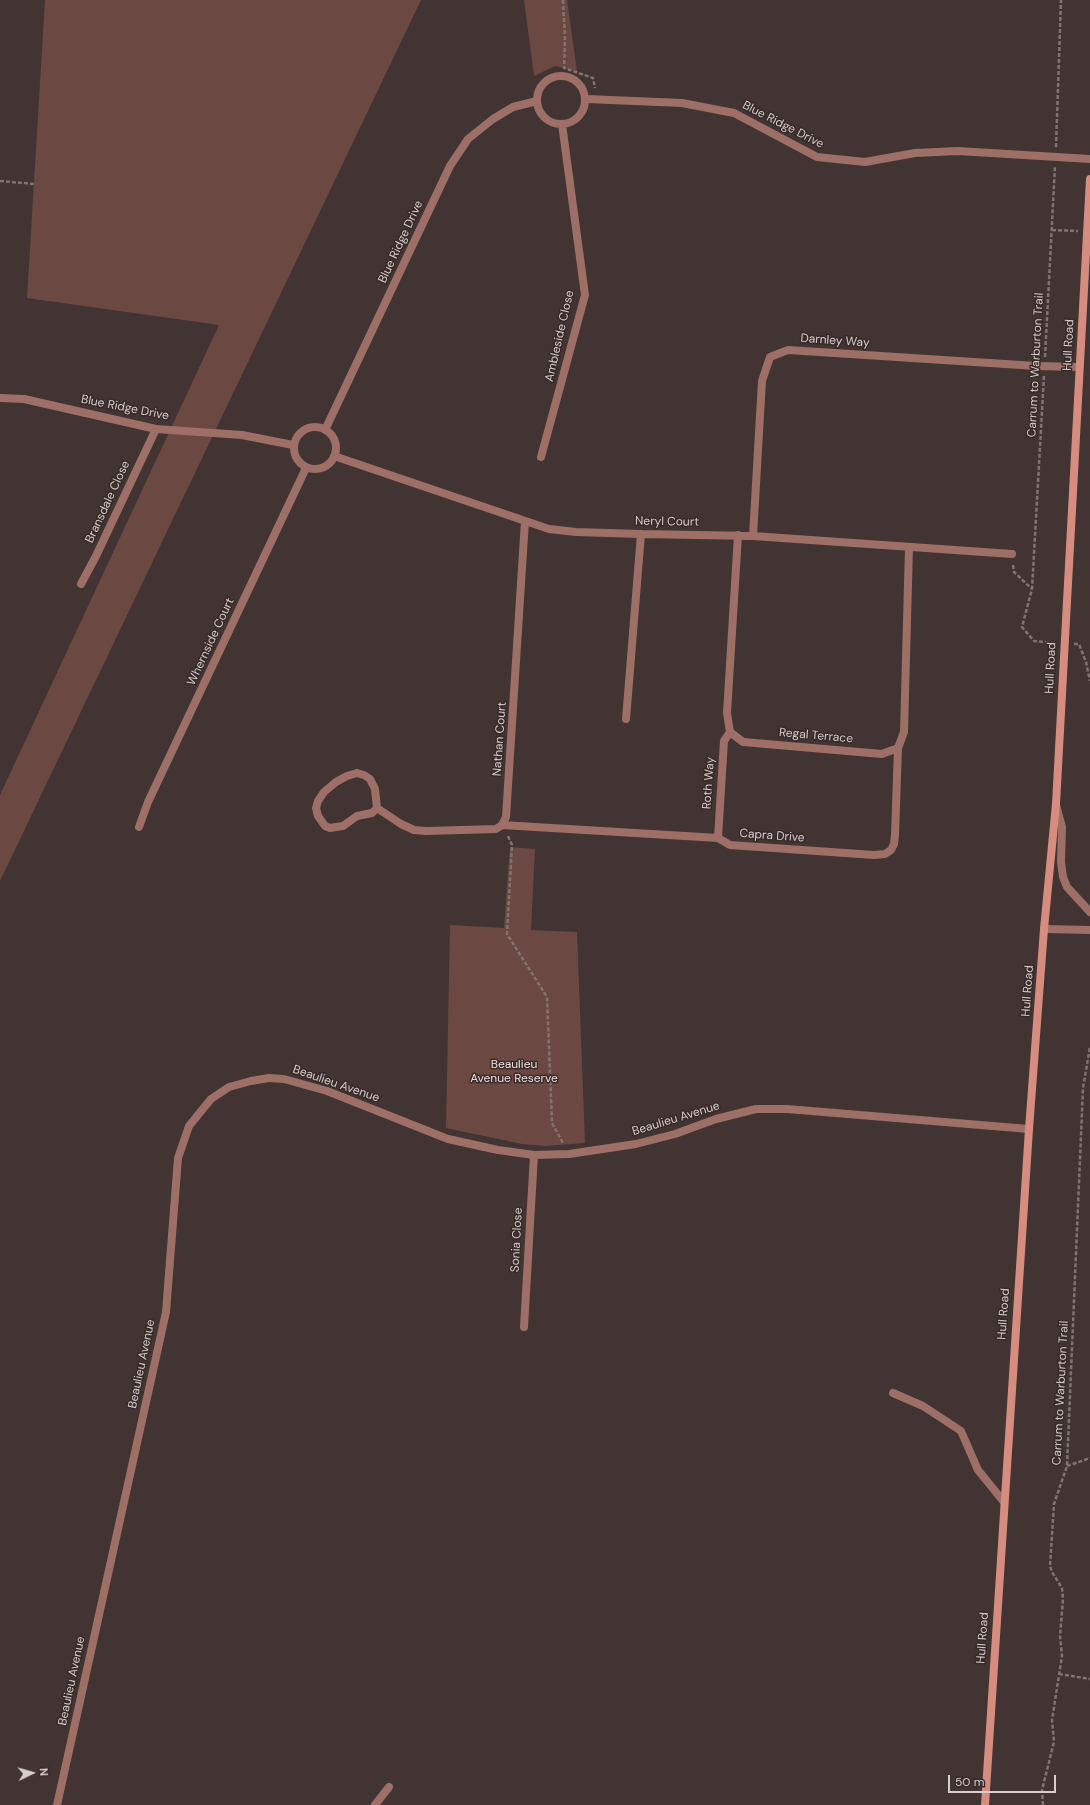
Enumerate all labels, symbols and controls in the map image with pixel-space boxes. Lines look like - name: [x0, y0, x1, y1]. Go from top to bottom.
- street label: Blue Ridge Drive: [740, 98, 826, 152]
- street label: Blue Ridge Drive: [376, 199, 426, 285]
- street label: Ambleside Close: [542, 289, 578, 383]
- street label: Carrum to Warburton Trail: [1025, 292, 1047, 438]
- street label: Hull Road: [1060, 319, 1078, 371]
- street label: Darnley Way: [800, 331, 870, 351]
- street label: Blue Ridge Drive: [80, 392, 170, 424]
- street label: Bransdale Close: [83, 459, 133, 545]
- street label: Neryl Court: [635, 514, 699, 530]
- street label: Whernside Court: [184, 596, 238, 688]
- street label: Hull Road: [1042, 642, 1060, 694]
- street label: Nathan Court: [490, 701, 510, 777]
- street label: Regal Terrace: [778, 726, 854, 746]
- street label: Roth Way: [700, 756, 718, 810]
- street label: Capra Drive: [739, 827, 805, 845]
- street label: Hull Road: [1019, 965, 1037, 1017]
- park label: Beaulieu Avenue Reserve: [470, 1058, 558, 1086]
- street label: Beaulieu Avenue: [291, 1062, 381, 1106]
- street label: Beaulieu Avenue: [631, 1099, 721, 1139]
- street label: Sonia Close: [508, 1207, 526, 1273]
- street label: Hull Road: [995, 1288, 1013, 1340]
- street label: Beaulieu Avenue: [126, 1318, 158, 1410]
- street label: Carrum to Warburton Trail: [1050, 1320, 1072, 1466]
- street label: Hull Road: [974, 1612, 992, 1664]
- street label: Beaulieu Avenue: [56, 1635, 88, 1727]
- north arrow: [12, 1753, 52, 1793]
- text: N: [37, 1767, 51, 1777]
- scale bar: [950, 1767, 1058, 1793]
- text: 50 m: [955, 1774, 984, 1790]

